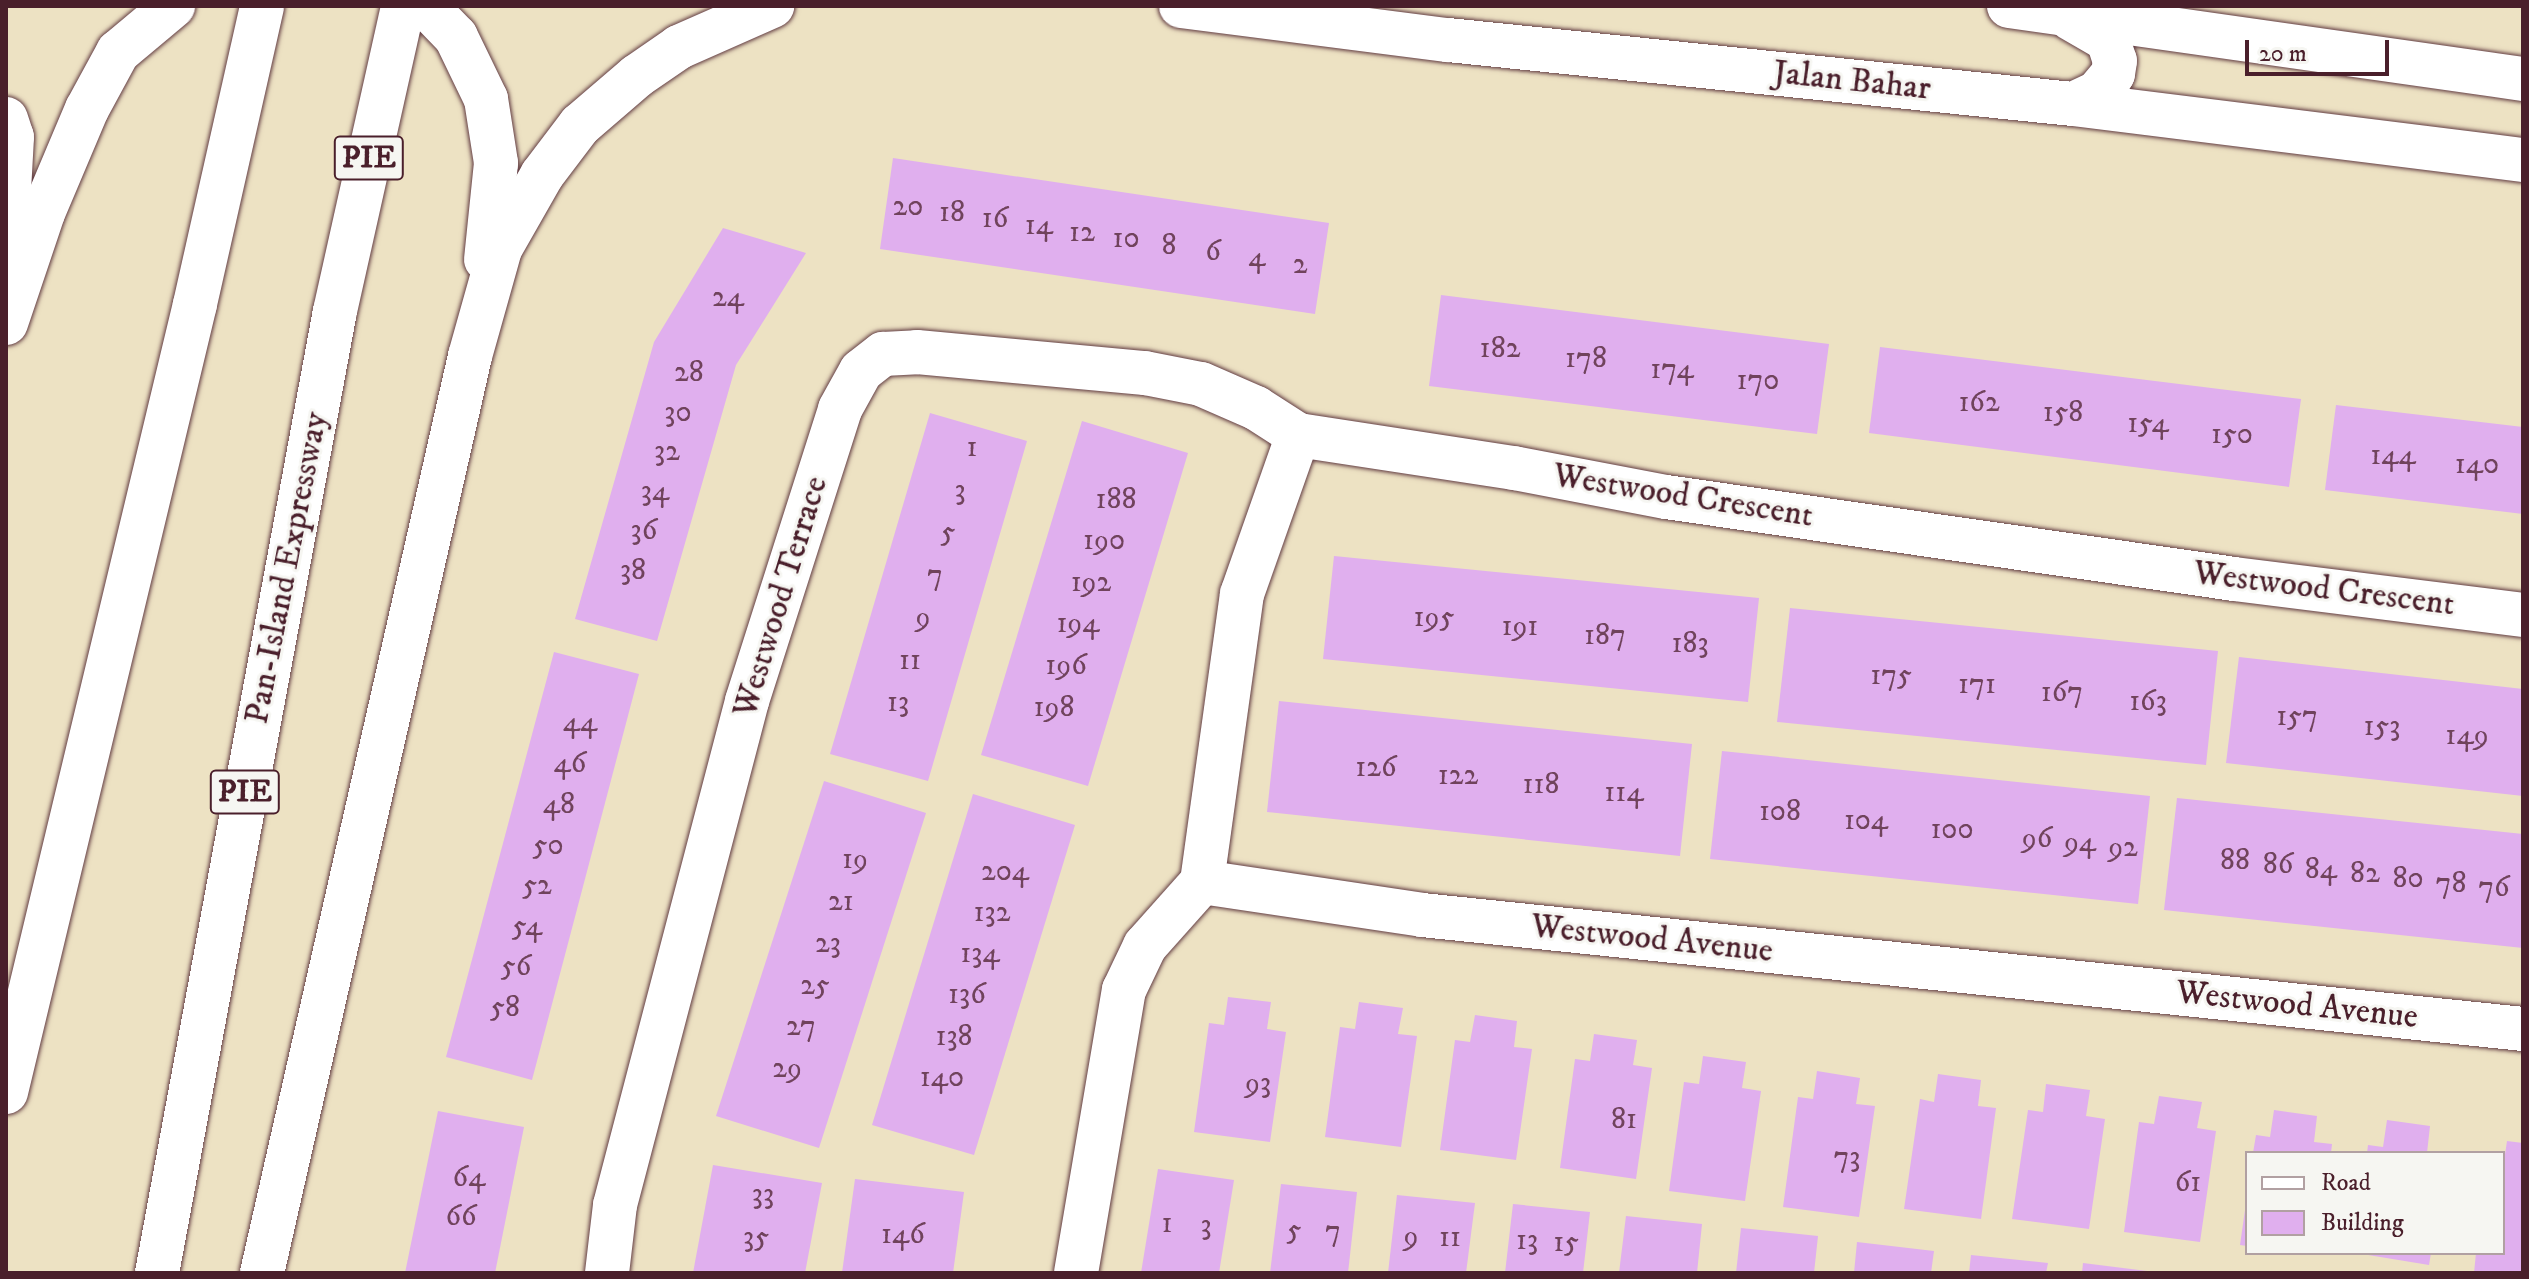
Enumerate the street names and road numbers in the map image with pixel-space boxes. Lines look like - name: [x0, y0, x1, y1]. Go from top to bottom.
- street label: Jalan Bahar: [1771, 52, 1933, 110]
- road number: PIE: [333, 130, 405, 186]
- street label: Pan-Island Expressway: [237, 409, 337, 727]
- street label: Westwood Crescent: [1550, 455, 1816, 537]
- street label: Westwood Terrace: [725, 472, 837, 722]
- street label: Westwood Crescent: [2191, 553, 2457, 625]
- road number: PIE: [209, 764, 281, 820]
- street label: Westwood Avenue: [1529, 906, 1775, 972]
- street label: Westwood Avenue: [2174, 972, 2420, 1038]

